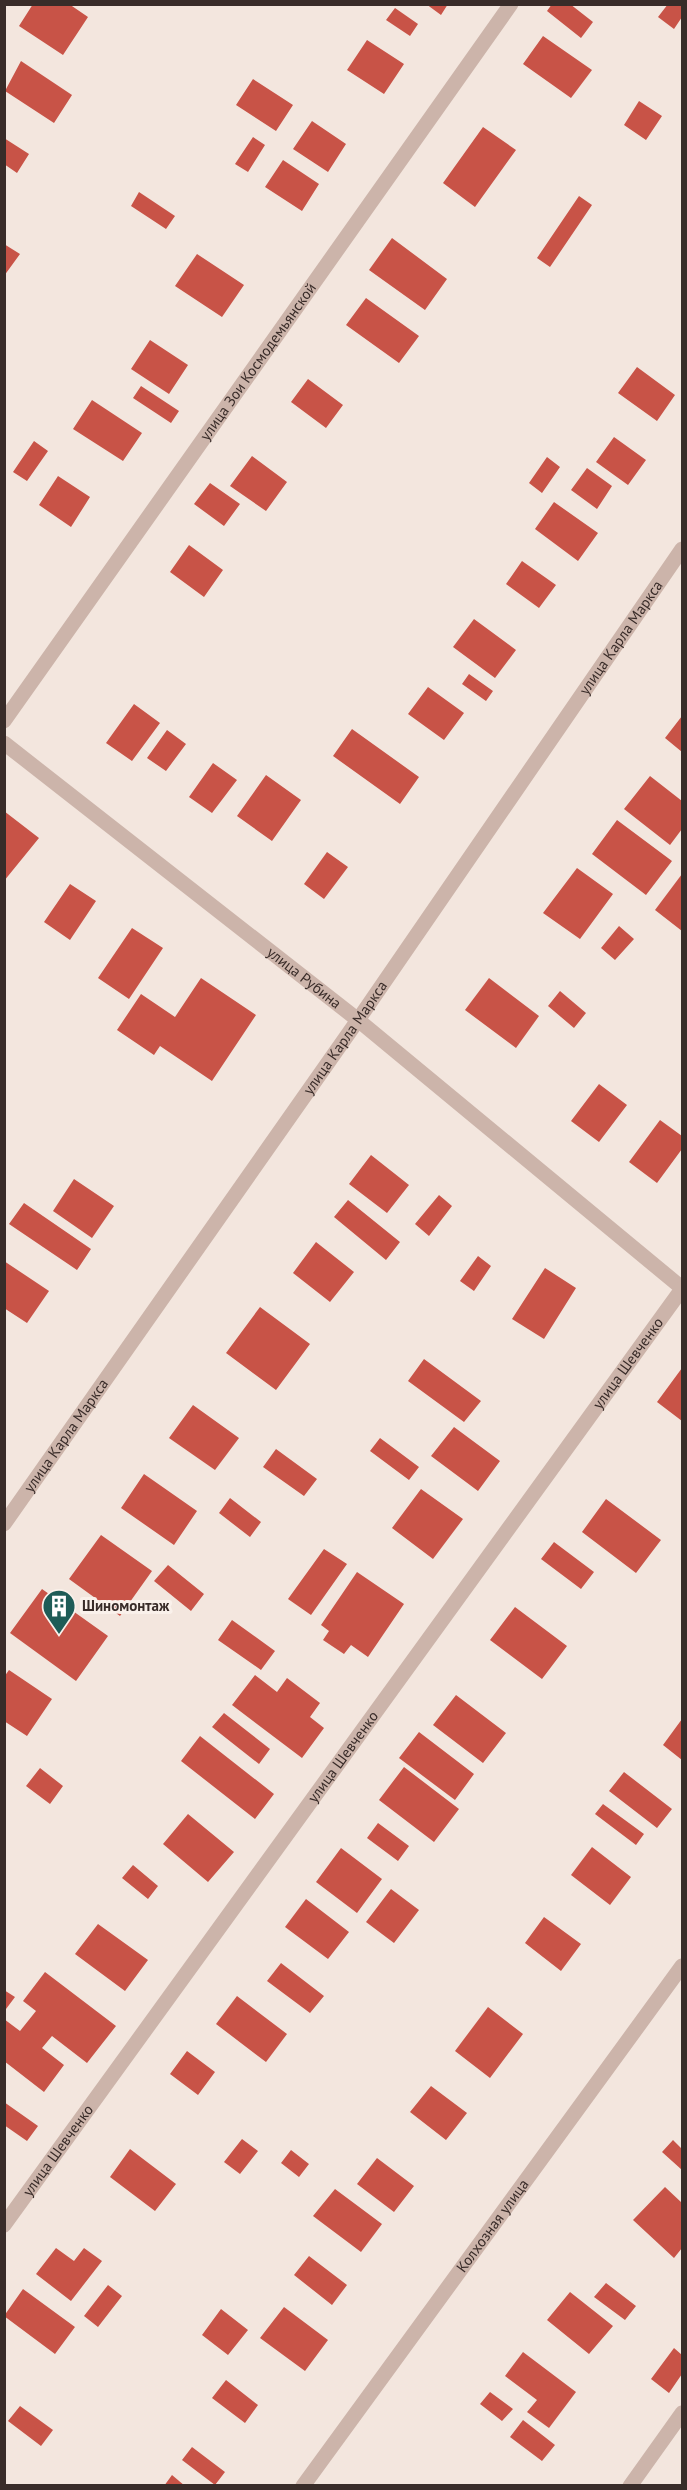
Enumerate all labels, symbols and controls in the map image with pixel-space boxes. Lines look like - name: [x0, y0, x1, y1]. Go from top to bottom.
- street label: улица Зои Космодемьянской: [195, 279, 320, 444]
- street label: улица Карла Маркса: [575, 577, 667, 698]
- street label: улица Рубина: [263, 942, 345, 1012]
- street label: улица Карла Маркса: [299, 977, 391, 1098]
- street label: улица Шевченко: [588, 1313, 667, 1413]
- street label: улица Карла Маркса: [19, 1375, 112, 1496]
- building icon: Шиномонтаж: [41, 1588, 77, 1635]
- place label: Шиномонтаж: [82, 1596, 170, 1615]
- street label: улица Шевченко: [303, 1707, 382, 1806]
- street label: улица Шевченко: [18, 2101, 97, 2200]
- street label: Колхозная улица: [452, 2175, 533, 2276]

